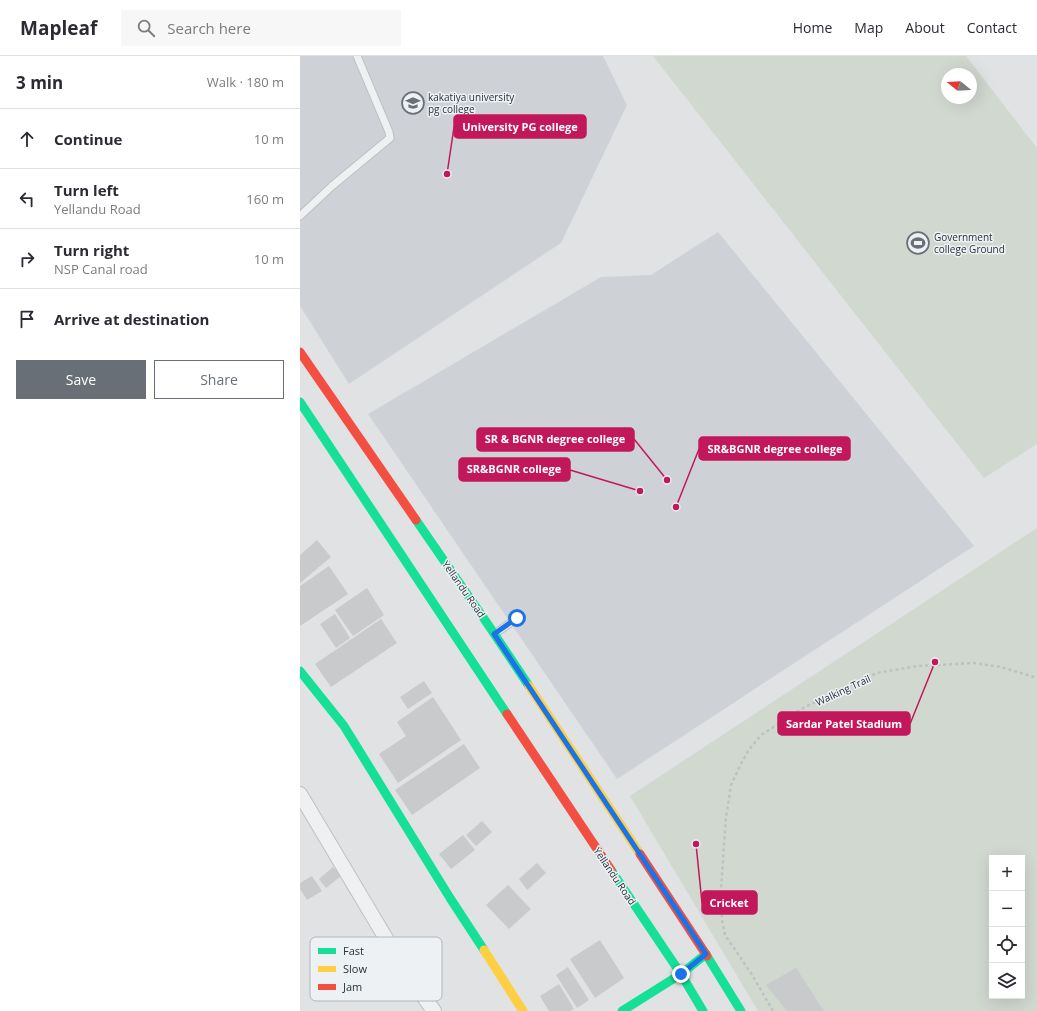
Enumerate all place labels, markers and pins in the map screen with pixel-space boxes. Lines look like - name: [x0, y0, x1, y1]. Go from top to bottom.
- school or university icon: kakatiya university pg college: [400, 90, 426, 116]
- place label: kakatiya university pg college: [428, 90, 515, 116]
- callout: University PG college: [454, 115, 586, 138]
- sports icon: Government college Ground: [905, 230, 931, 256]
- place label: Government college Ground: [934, 230, 1005, 256]
- callout: SR & BGNR degree college: [477, 428, 634, 451]
- callout: SR&BGNR degree college: [699, 437, 850, 460]
- callout: SR&BGNR college: [459, 458, 570, 481]
- callout: Sardar Patel Stadium: [778, 712, 910, 735]
- callout: Cricket: [702, 891, 757, 914]

